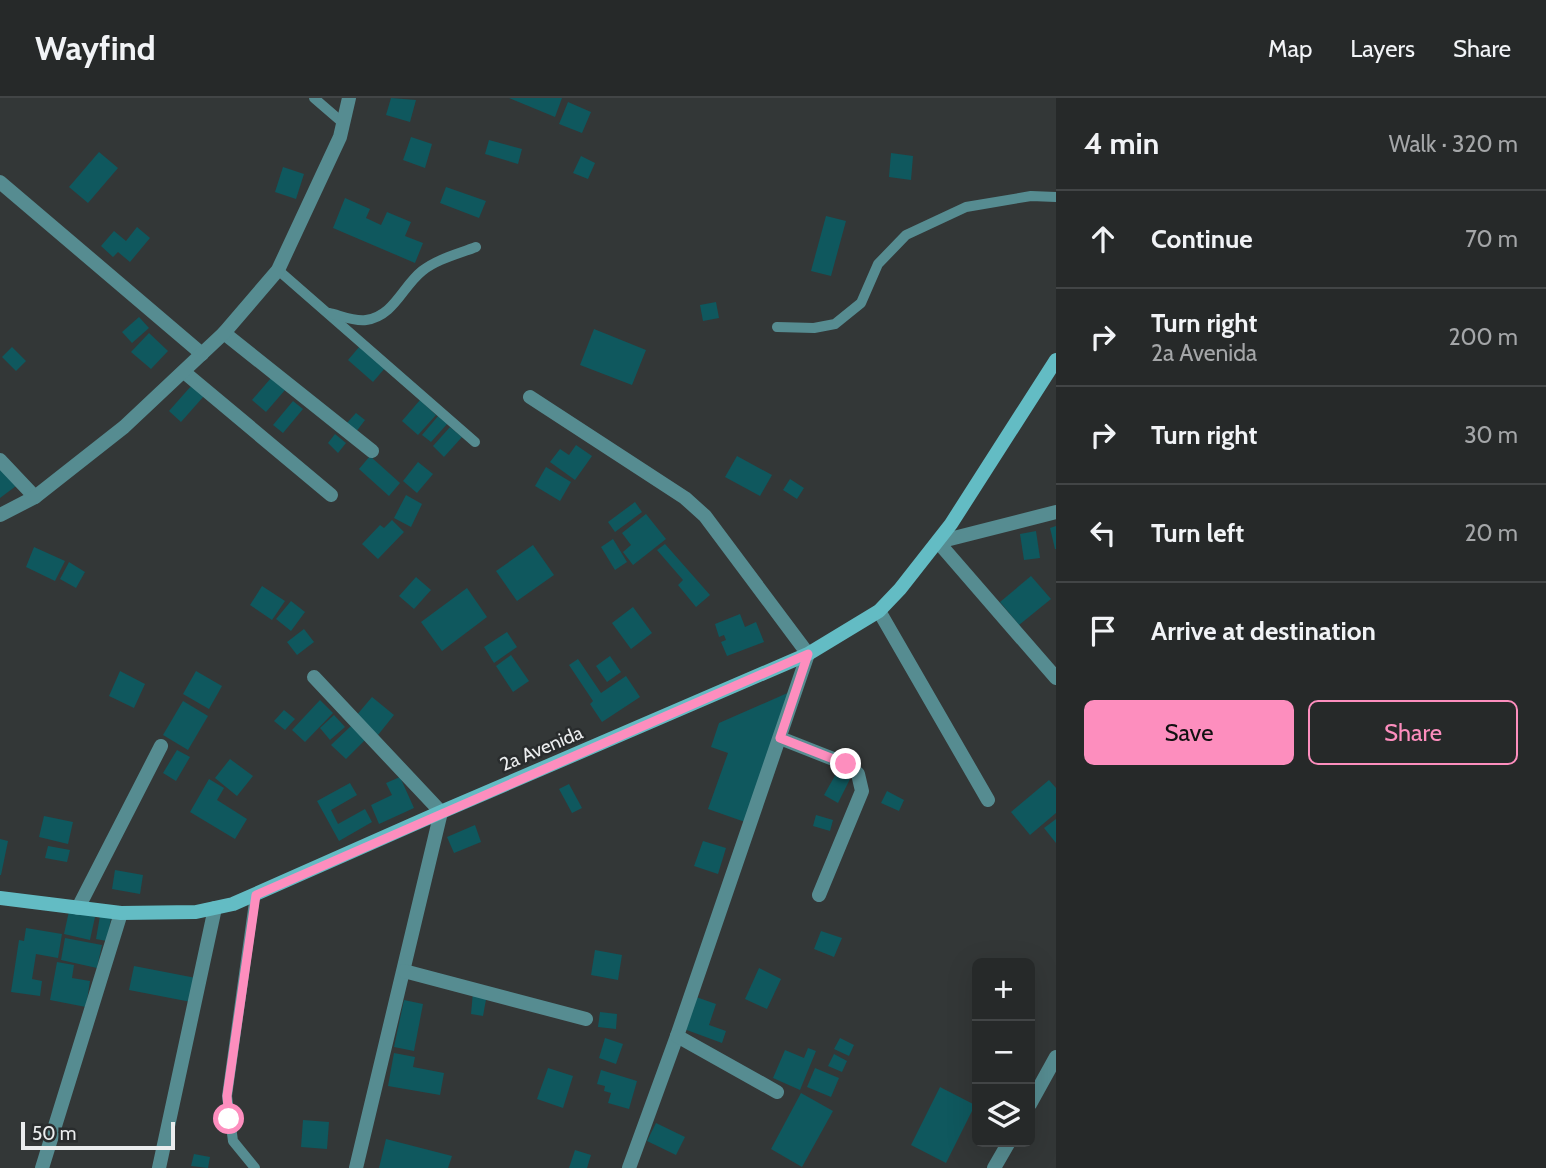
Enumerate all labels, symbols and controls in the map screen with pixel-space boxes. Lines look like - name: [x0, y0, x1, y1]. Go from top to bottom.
- text: Wayfind: [35, 28, 156, 68]
- text: Map: [1268, 34, 1312, 63]
- text: Layers: [1350, 34, 1415, 63]
- text: Share: [1453, 34, 1511, 63]
- text: 4 min: [1084, 125, 1159, 162]
- text: Walk · 320 m: [1389, 130, 1518, 158]
- icon: ahead: [1084, 220, 1122, 258]
- text: Continue: [1151, 223, 1253, 255]
- text: 70 m: [1465, 225, 1518, 253]
- text: Turn right: [1151, 307, 1257, 339]
- icon: right: [1084, 318, 1122, 356]
- text: 200 m: [1448, 323, 1518, 351]
- text: 2a Avenida: [1151, 339, 1257, 367]
- icon: right: [1084, 416, 1122, 454]
- text: Turn right: [1151, 419, 1257, 451]
- text: 30 m: [1464, 421, 1518, 449]
- icon: left: [1084, 514, 1122, 552]
- text: Turn left: [1151, 517, 1244, 549]
- text: 20 m: [1465, 519, 1518, 547]
- icon: arrive: [1084, 612, 1122, 650]
- text: Arrive at destination: [1151, 615, 1376, 647]
- button: Save: [1084, 700, 1294, 765]
- button: Share: [1308, 700, 1518, 765]
- street label: 2a Avenida: [496, 721, 586, 776]
- route end: [830, 748, 861, 779]
- map controls: [972, 958, 1035, 1147]
- button: +: [972, 958, 1035, 1021]
- button: −: [972, 1021, 1035, 1084]
- button: layers: [972, 1084, 1035, 1147]
- route start: [213, 1103, 244, 1134]
- scale bar: [21, 1119, 175, 1151]
- text: 50 m: [32, 1122, 76, 1145]

